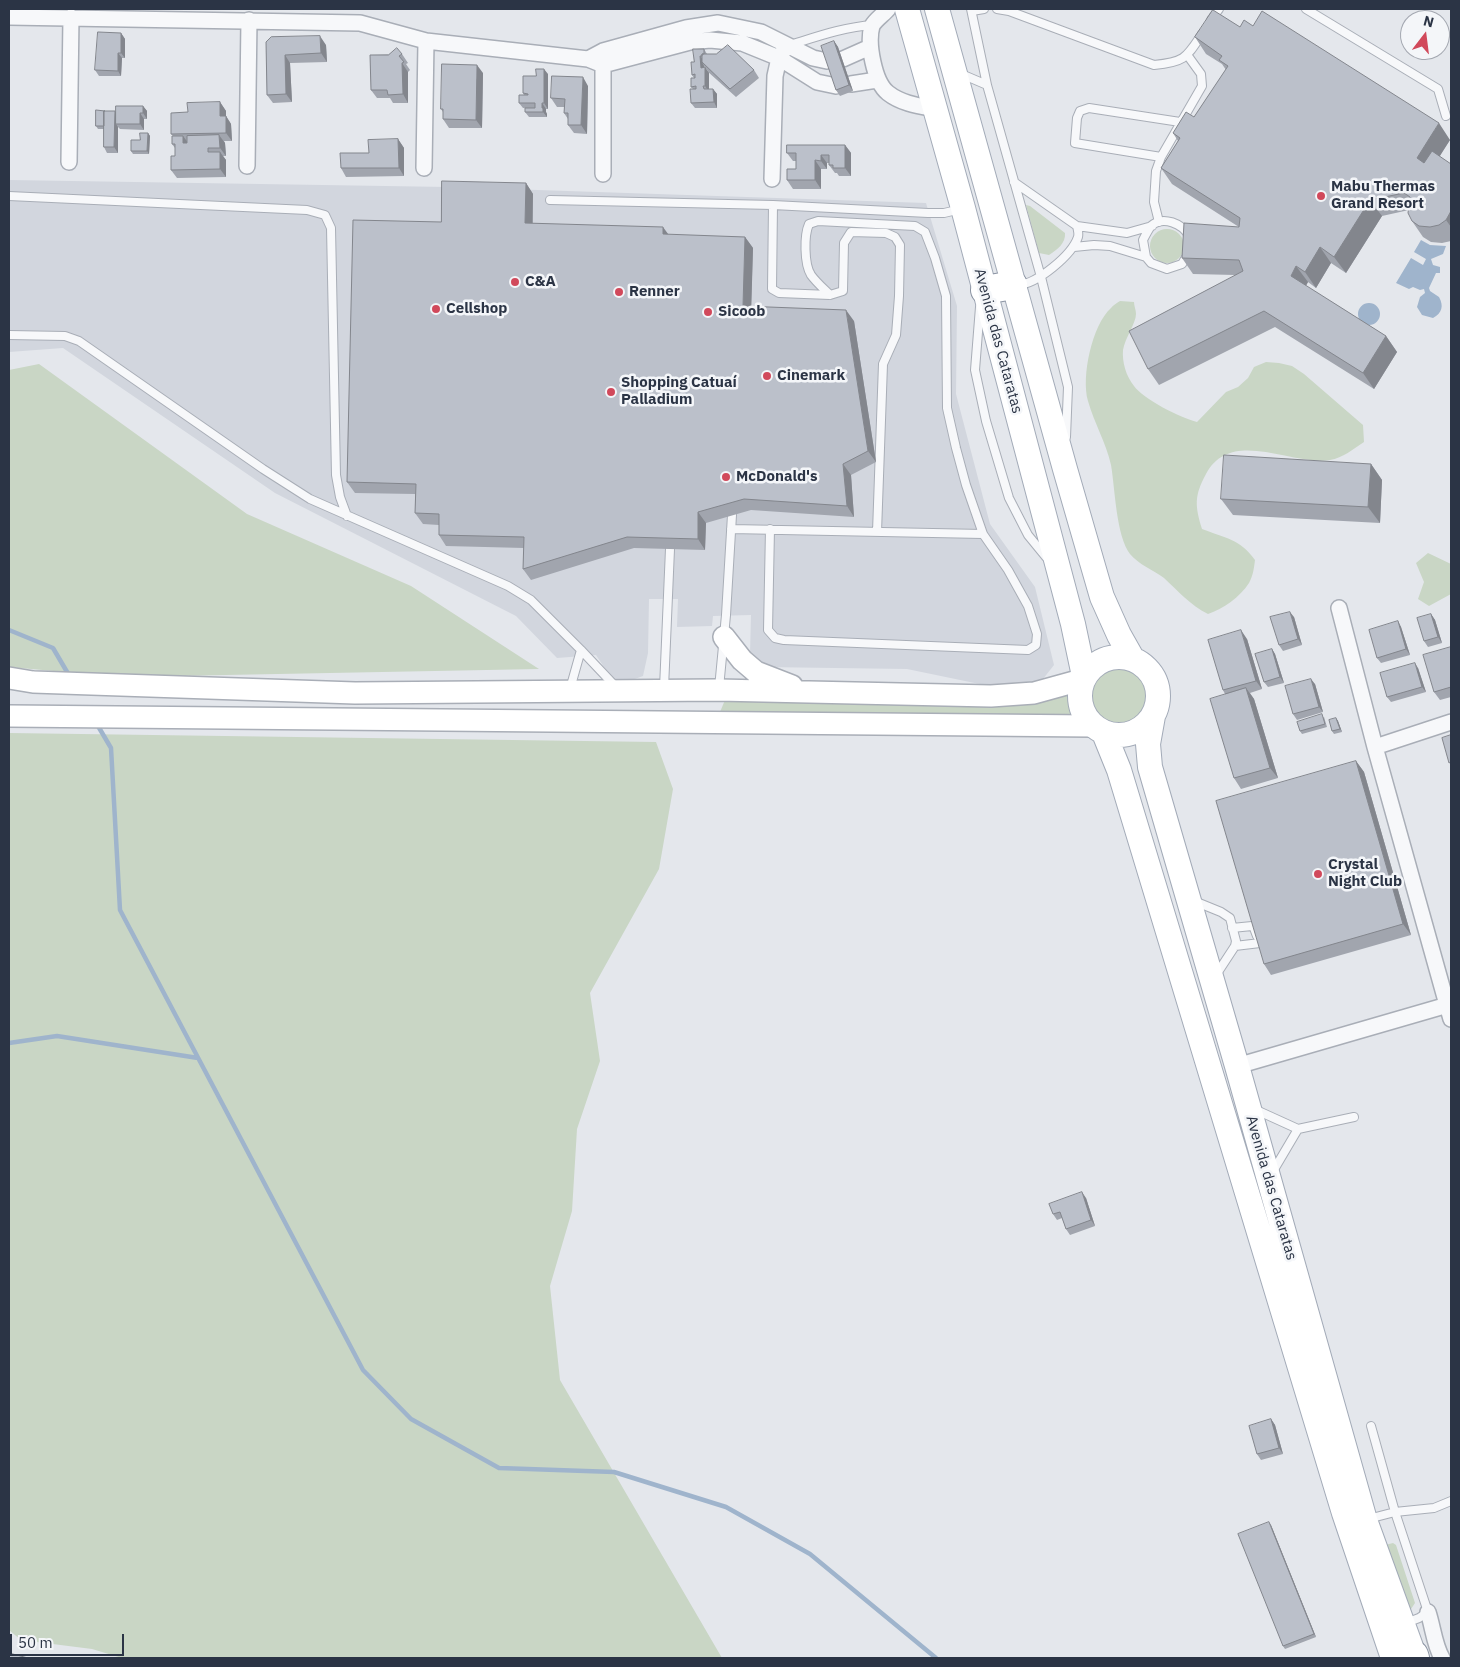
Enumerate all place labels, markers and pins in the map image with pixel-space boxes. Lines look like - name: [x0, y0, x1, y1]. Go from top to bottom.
- place label: Mabu Thermas Grand Resort: [1331, 178, 1435, 213]
- marker: Mabu Thermas Grand Resort: [1315, 190, 1327, 202]
- place label: C&A: [525, 273, 556, 291]
- marker: C&A: [509, 276, 521, 288]
- place label: Renner: [629, 283, 680, 301]
- marker: Renner: [613, 286, 625, 298]
- place label: Cellshop: [446, 300, 507, 318]
- marker: Cellshop: [430, 303, 442, 315]
- place label: Sicoob: [718, 303, 765, 321]
- marker: Sicoob: [702, 306, 714, 318]
- place label: Cinemark: [777, 367, 845, 385]
- marker: Cinemark: [761, 370, 773, 382]
- place label: Shopping Catuaí Palladium: [621, 374, 737, 409]
- marker: Shopping Catuaí Palladium: [605, 386, 617, 398]
- place label: McDonald's: [736, 468, 818, 486]
- marker: McDonald's: [720, 471, 732, 483]
- place label: Crystal Night Club: [1328, 856, 1402, 891]
- marker: Crystal Night Club: [1312, 868, 1324, 880]

